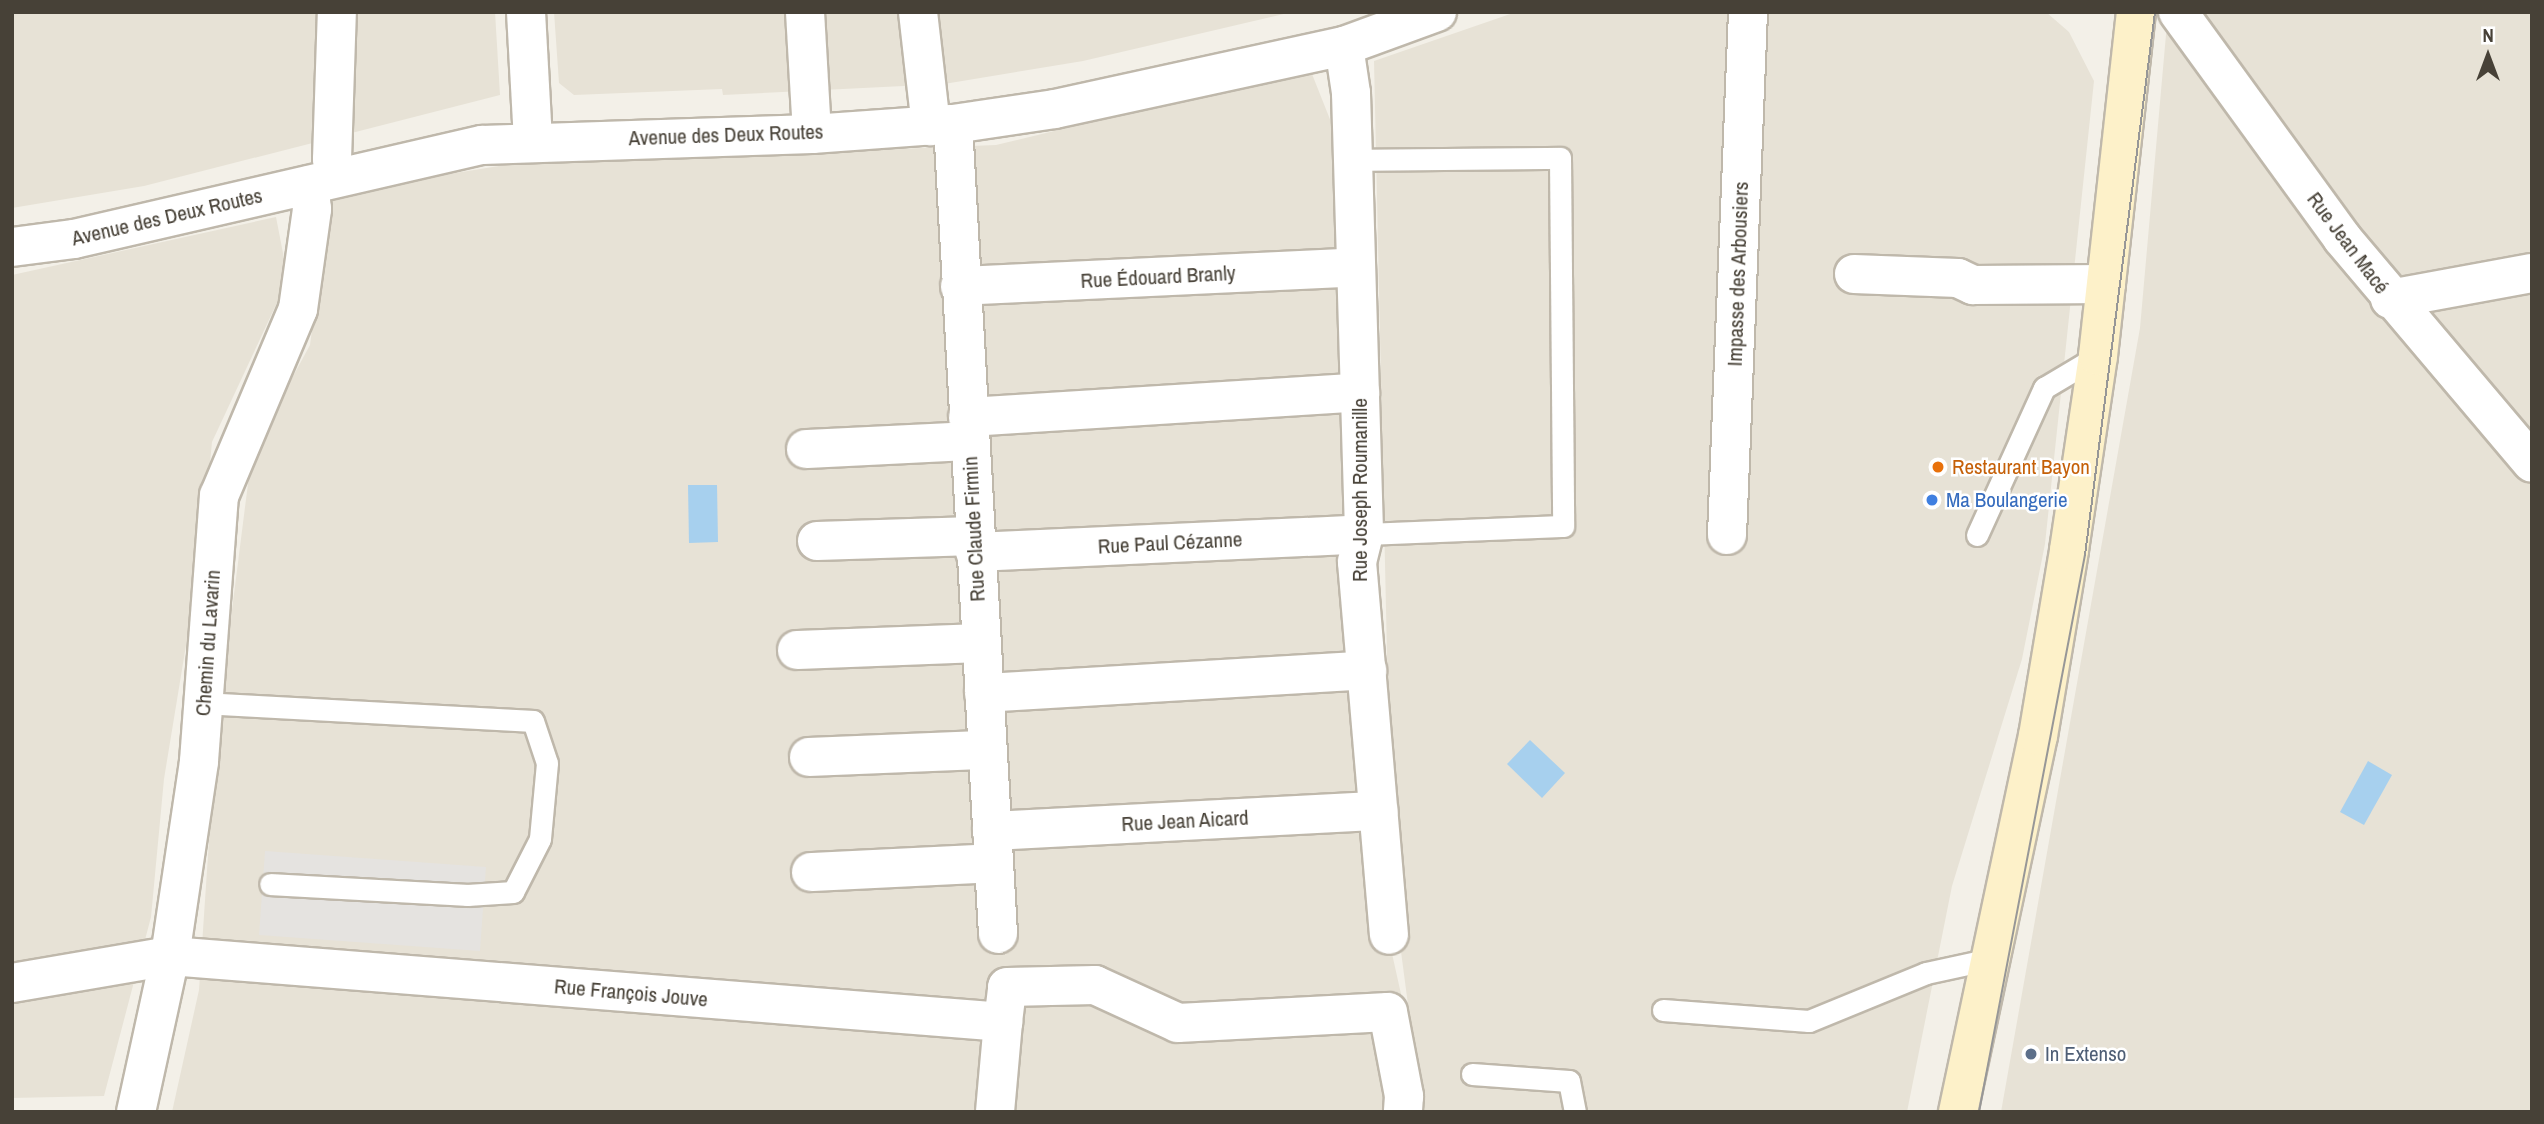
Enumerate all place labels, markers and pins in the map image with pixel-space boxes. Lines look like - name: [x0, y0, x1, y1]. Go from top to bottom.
- place label: Restaurant Bayon: [1952, 454, 2090, 480]
- marker: Restaurant Bayon: [1930, 459, 1946, 475]
- place label: Ma Boulangerie: [1946, 487, 2068, 513]
- marker: Ma Boulangerie: [1924, 492, 1940, 508]
- place label: In Extenso: [2045, 1041, 2126, 1067]
- marker: In Extenso: [2023, 1046, 2039, 1062]

